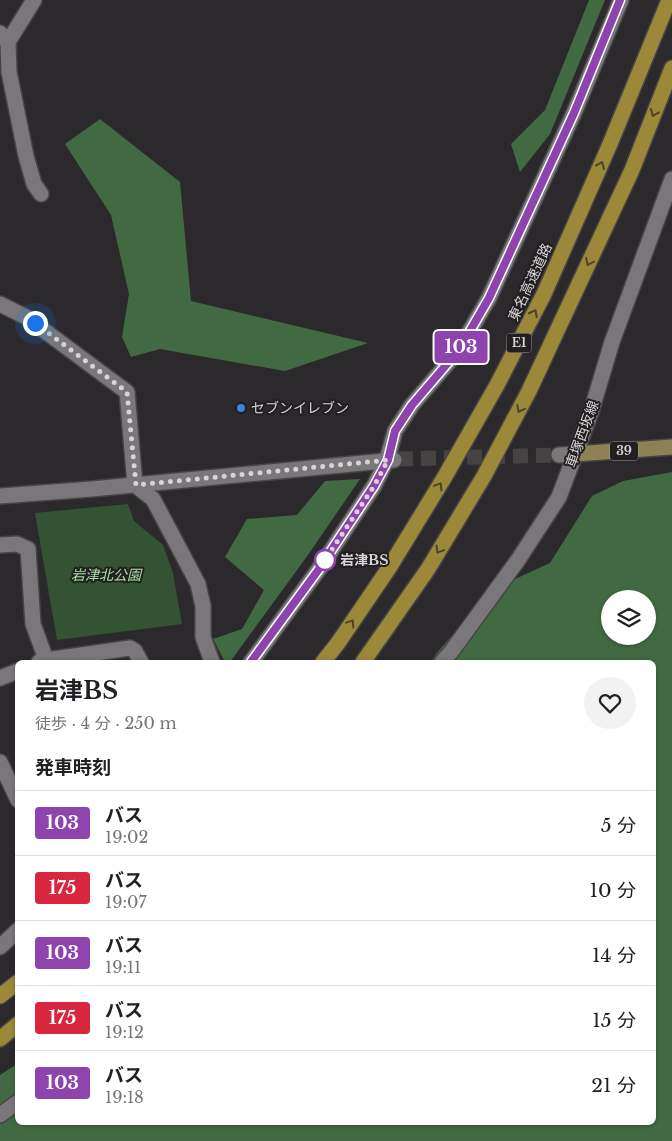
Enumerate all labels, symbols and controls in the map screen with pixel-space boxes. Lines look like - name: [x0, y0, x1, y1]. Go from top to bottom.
- one-way arrow: [650, 109, 660, 117]
- one-way arrow: [594, 161, 605, 170]
- street label: 東名高速道路: [504, 240, 556, 324]
- one-way arrow: [585, 257, 596, 266]
- one-way arrow: [528, 309, 538, 318]
- your location: [23, 311, 48, 336]
- line badge: 103: [432, 331, 490, 363]
- road number: E1: [506, 333, 532, 352]
- text: 103: [445, 336, 477, 358]
- street label: 車塚西坂線: [562, 398, 602, 470]
- place label: セブンイレブン: [251, 399, 349, 417]
- marker: セブンイレブン: [235, 402, 247, 414]
- one-way arrow: [516, 404, 526, 413]
- road number: 39: [610, 442, 638, 461]
- one-way arrow: [433, 483, 443, 492]
- one-way arrow: [436, 545, 446, 554]
- marker: 岩津BS: [314, 549, 336, 571]
- place label: 岩津BS: [340, 551, 388, 569]
- park label: 岩津北公園: [71, 566, 143, 584]
- map controls: [601, 590, 656, 645]
- button: layers: [601, 590, 656, 645]
- one-way arrow: [345, 619, 355, 628]
- text: 岩津BS: [35, 676, 118, 705]
- button: heart: [584, 677, 636, 729]
- text: 徒歩 · 4 分 · 250 m: [35, 713, 177, 733]
- text: 発車時刻: [35, 756, 111, 779]
- text: バス: [105, 804, 143, 827]
- text: 103: [46, 812, 79, 834]
- text: 5 分: [601, 814, 636, 837]
- text: 19:02: [105, 827, 148, 847]
- text: バス: [105, 869, 143, 892]
- text: 175: [49, 877, 76, 899]
- text: 10 分: [590, 879, 636, 902]
- text: 19:07: [105, 892, 146, 912]
- text: バス: [105, 934, 143, 957]
- text: 103: [46, 942, 79, 964]
- text: 14 分: [592, 944, 636, 967]
- text: 19:11: [105, 957, 141, 977]
- text: バス: [105, 999, 143, 1022]
- text: 175: [49, 1007, 76, 1029]
- text: 15 分: [592, 1009, 636, 1032]
- text: 19:12: [105, 1022, 144, 1042]
- text: バス: [105, 1064, 143, 1087]
- text: 103: [46, 1072, 79, 1094]
- text: 21 分: [591, 1074, 636, 1097]
- text: 19:18: [105, 1087, 144, 1107]

